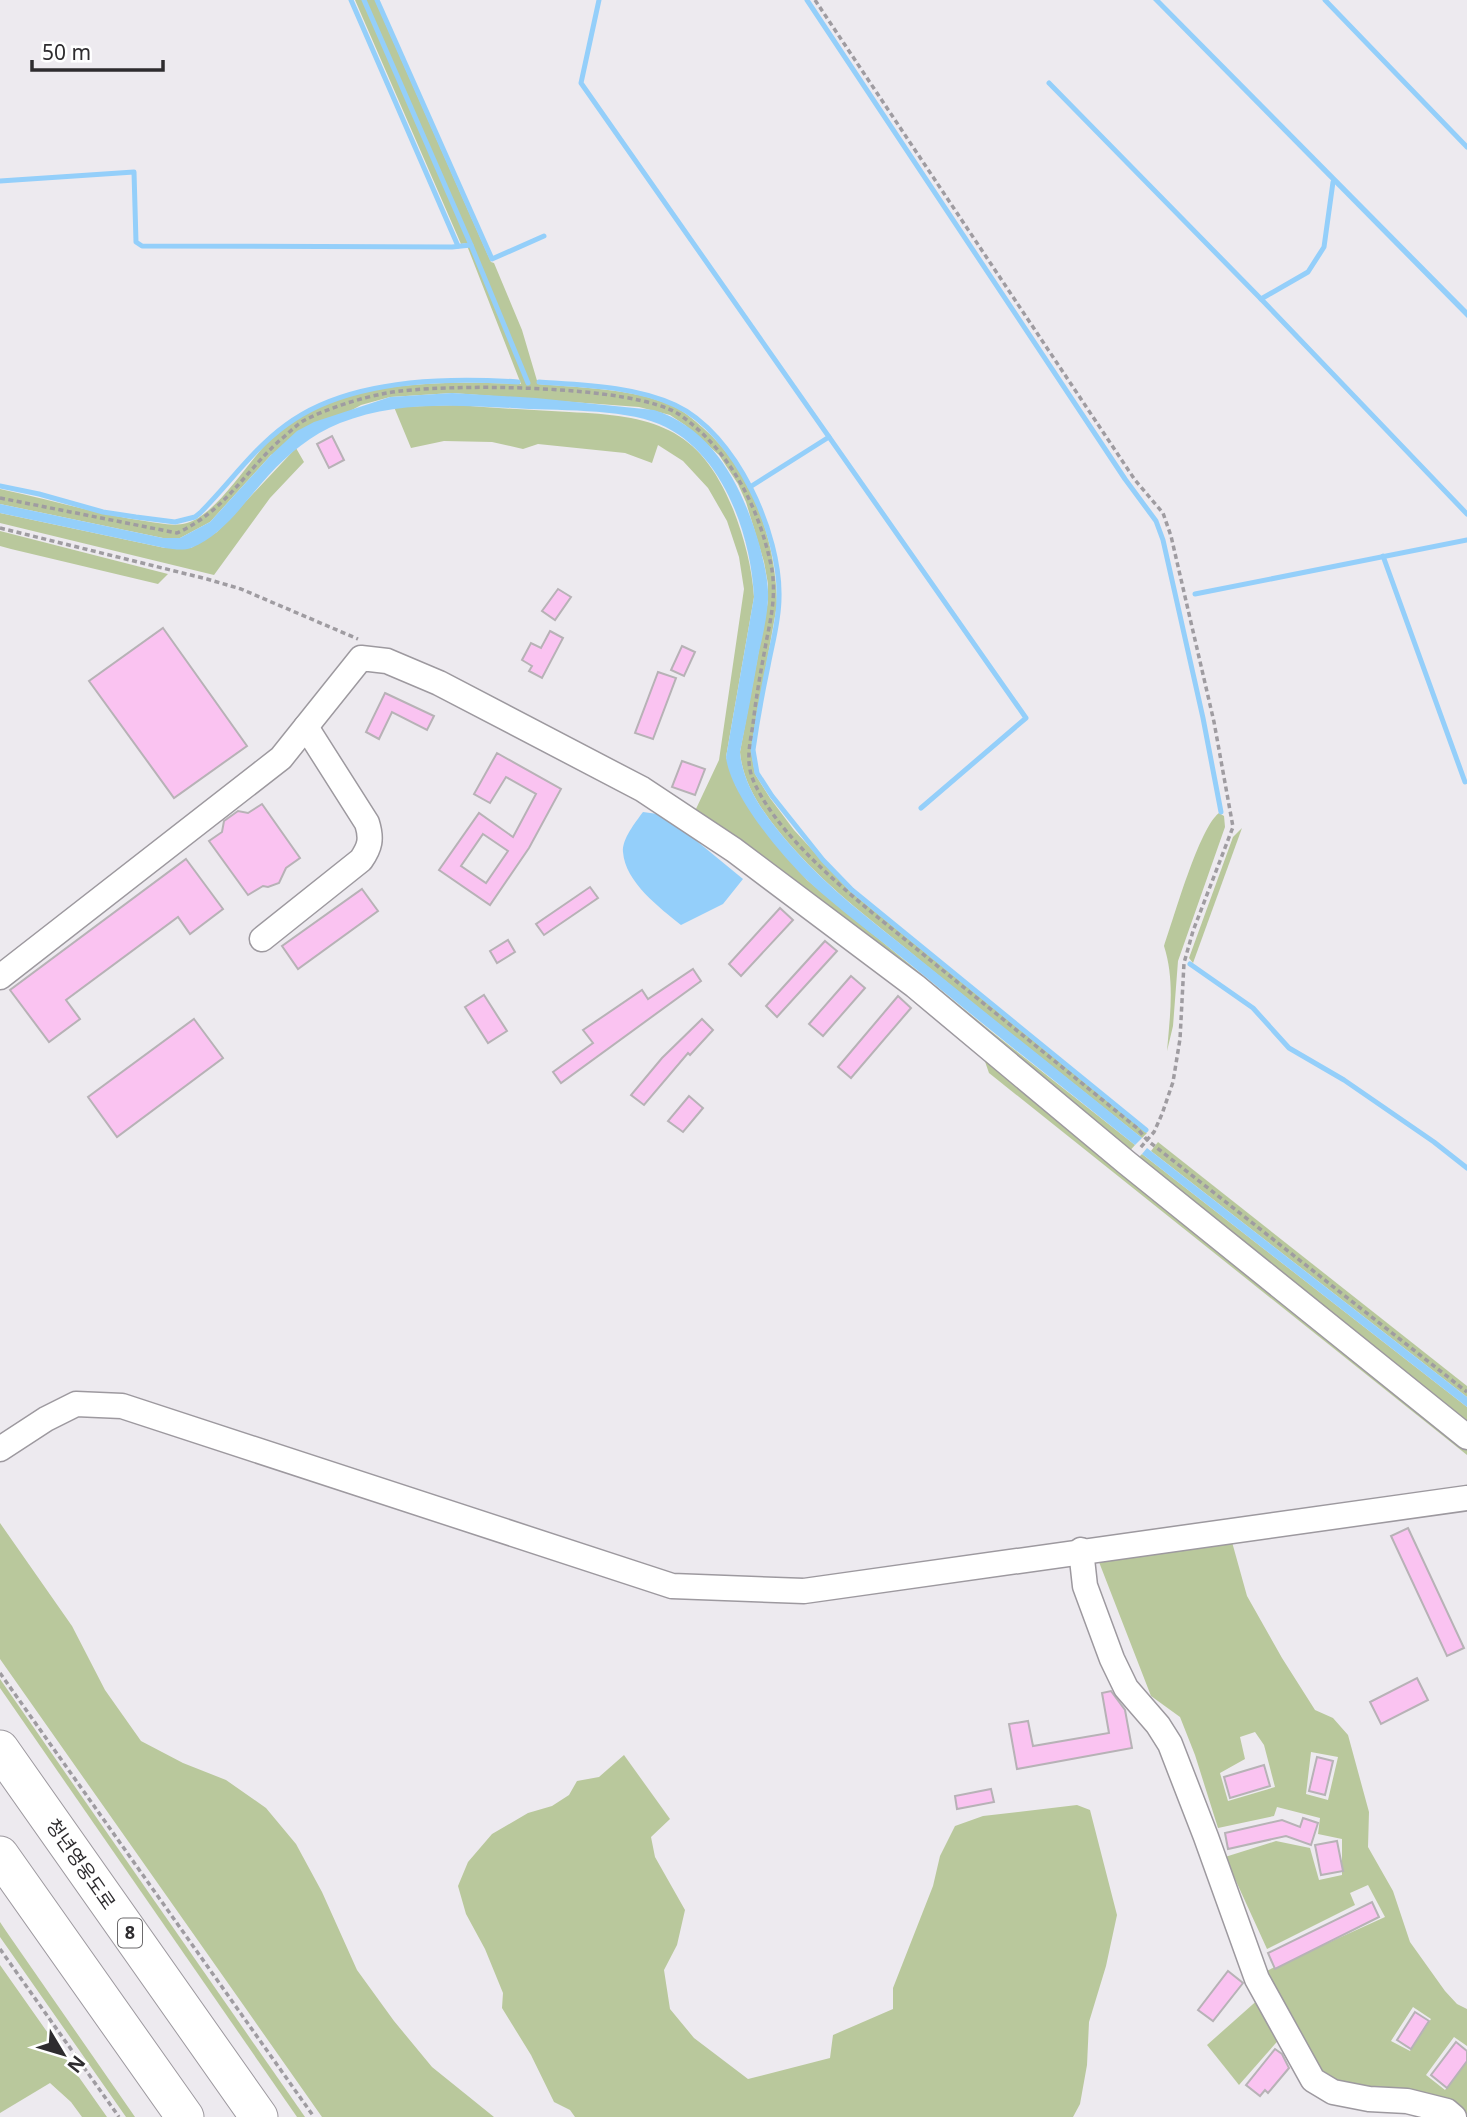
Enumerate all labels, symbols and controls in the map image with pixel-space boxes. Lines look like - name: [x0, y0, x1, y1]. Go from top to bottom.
- scale bar: [32, 28, 163, 72]
- text: 50 m: [42, 38, 91, 66]
- street label: 청년영웅도로: [40, 1814, 122, 1914]
- road number: 8: [118, 1919, 142, 1948]
- north arrow: [28, 2019, 98, 2089]
- text: N: [61, 2050, 91, 2079]

